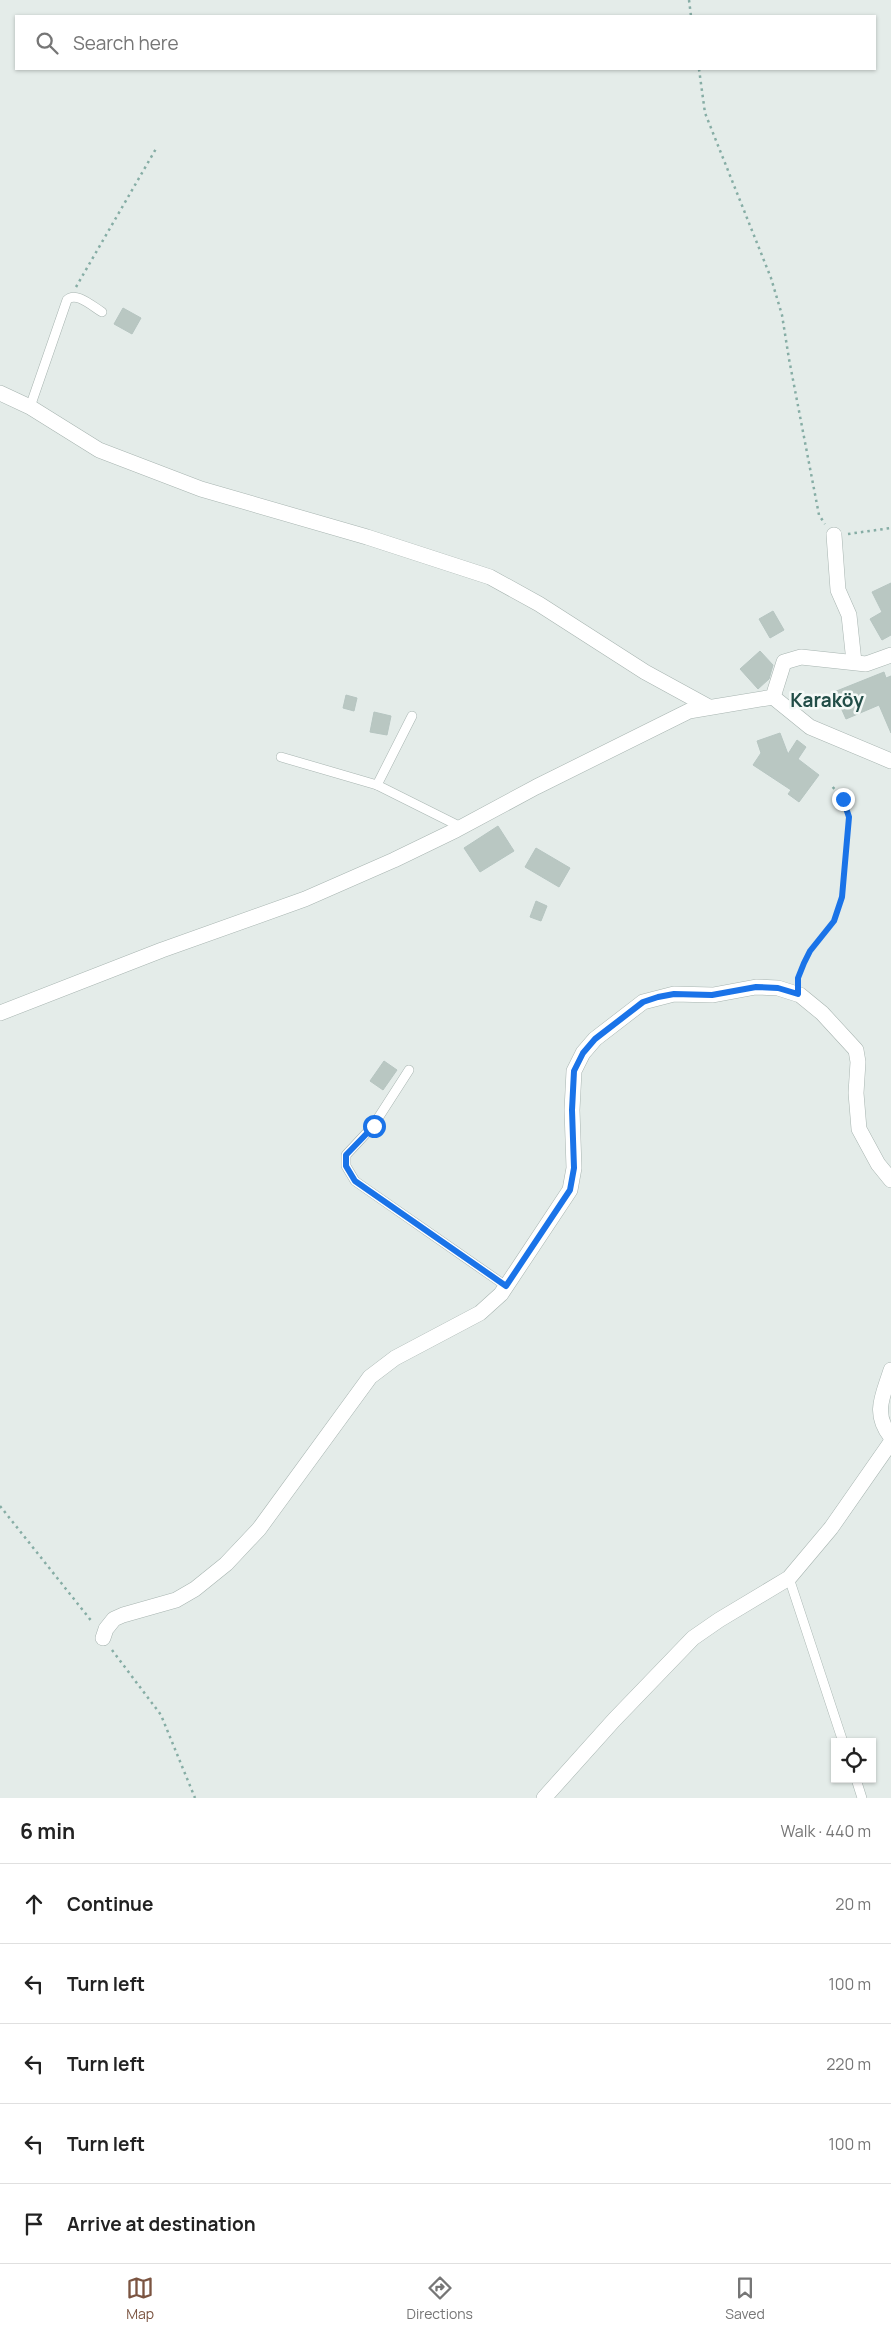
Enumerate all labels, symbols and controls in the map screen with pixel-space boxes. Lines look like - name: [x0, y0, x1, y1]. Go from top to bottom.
- search box: [15, 15, 876, 70]
- icon: search: [33, 29, 61, 57]
- text: Search here: [73, 30, 179, 56]
- district label: Karaköy: [790, 687, 864, 713]
- route end: [832, 788, 855, 811]
- route start: [363, 1115, 386, 1138]
- map controls: [831, 1738, 876, 1783]
- button: locate: [831, 1738, 876, 1783]
- text: 6 min: [20, 1817, 75, 1845]
- text: Walk · 440 m: [781, 1820, 871, 1842]
- icon: ahead: [20, 1890, 48, 1918]
- text: Continue: [67, 1891, 153, 1917]
- text: 20 m: [835, 1893, 871, 1915]
- icon: left: [20, 1970, 48, 1998]
- text: Turn left: [67, 1971, 145, 1997]
- text: 100 m: [828, 1973, 871, 1995]
- icon: left: [20, 2050, 48, 2078]
- text: Turn left: [67, 2051, 145, 2077]
- text: 220 m: [826, 2053, 871, 2075]
- icon: left: [20, 2130, 48, 2158]
- text: Turn left: [67, 2131, 145, 2157]
- text: 100 m: [828, 2133, 871, 2155]
- icon: arrive: [20, 2210, 48, 2238]
- text: Arrive at destination: [67, 2211, 256, 2237]
- tab: Map: [126, 2274, 154, 2323]
- tab: Directions: [407, 2274, 473, 2323]
- tab: Saved: [725, 2274, 765, 2323]

